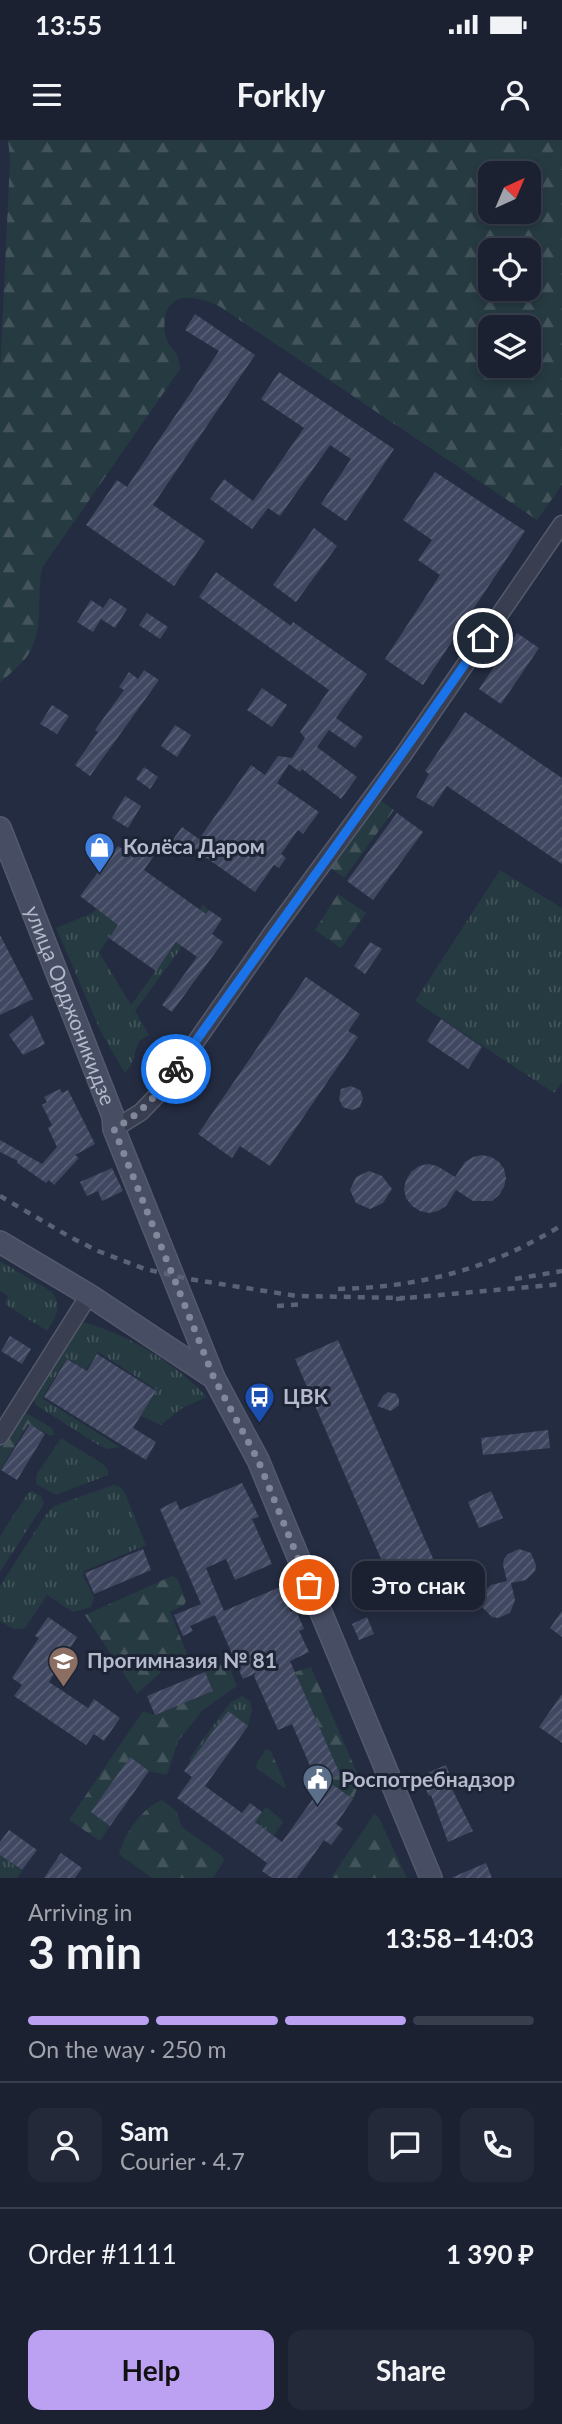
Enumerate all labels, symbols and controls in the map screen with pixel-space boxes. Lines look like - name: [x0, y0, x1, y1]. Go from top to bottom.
- text: 13:55: [35, 9, 102, 41]
- text: Forkly: [237, 75, 325, 114]
- icon: menu: [28, 76, 66, 114]
- icon: person: [496, 76, 534, 114]
- north arrow: [478, 161, 541, 224]
- map controls: [478, 161, 541, 378]
- button: locate: [478, 238, 541, 301]
- button: layers: [478, 315, 541, 378]
- pin: [453, 608, 513, 668]
- icon: home: [464, 619, 502, 657]
- shop icon: Колёса Даром: [83, 830, 117, 874]
- place label: Колёса Даром: [123, 833, 265, 858]
- street label: улица Орджоникидзе: [21, 902, 122, 1109]
- courier: [141, 1034, 211, 1104]
- icon: bike: [157, 1050, 195, 1088]
- bus stop icon: ЦВК: [243, 1380, 277, 1424]
- place label: ЦВК: [283, 1383, 329, 1408]
- pin: [279, 1555, 339, 1615]
- callout: Это снак: [351, 1560, 484, 1610]
- icon: bag: [290, 1566, 328, 1604]
- text: Это снак: [372, 1571, 465, 1599]
- school or university icon: Прогимназия № 81: [47, 1644, 81, 1688]
- place label: Прогимназия № 81: [87, 1647, 277, 1672]
- public building icon: Роспотребнадзор: [301, 1763, 335, 1807]
- place label: Роспотребнадзор: [341, 1766, 515, 1791]
- text: Arriving in: [28, 1898, 132, 1926]
- text: 13:58–14:03: [385, 1922, 534, 1954]
- text: 3 min: [28, 1924, 142, 1979]
- text: On the way · 250 m: [28, 2035, 227, 2063]
- button: person: [28, 2108, 102, 2182]
- button: chat: [368, 2108, 442, 2182]
- button: phone: [460, 2108, 534, 2182]
- text: Sam: [120, 2115, 169, 2147]
- text: Courier · 4.7: [120, 2147, 245, 2175]
- text: Order #1111: [28, 2238, 177, 2270]
- text: 1 390 ₽: [446, 2238, 534, 2270]
- button: Help: [28, 2330, 274, 2410]
- button: Share: [288, 2330, 534, 2410]

